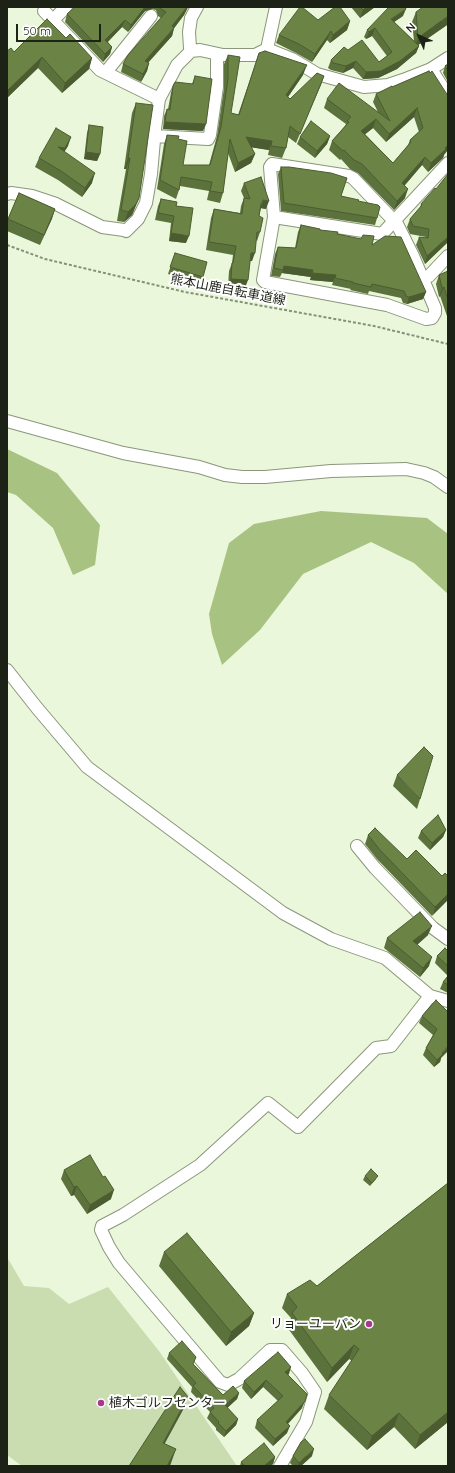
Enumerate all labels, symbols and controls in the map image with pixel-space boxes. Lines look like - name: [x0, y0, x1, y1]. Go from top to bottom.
- scale bar: [18, 16, 103, 42]
- north arrow: [399, 16, 439, 56]
- text: N: [403, 20, 418, 35]
- text: 50 m: [23, 23, 51, 38]
- street label: 熊本山鹿自転車道線: [169, 271, 287, 309]
- place label: リョーユーパン: [270, 1316, 361, 1332]
- marker: リョーユーパン: [364, 1319, 374, 1329]
- place label: 植木ゴルフセンター: [109, 1395, 226, 1411]
- marker: 植木ゴルフセンター: [96, 1398, 106, 1408]

